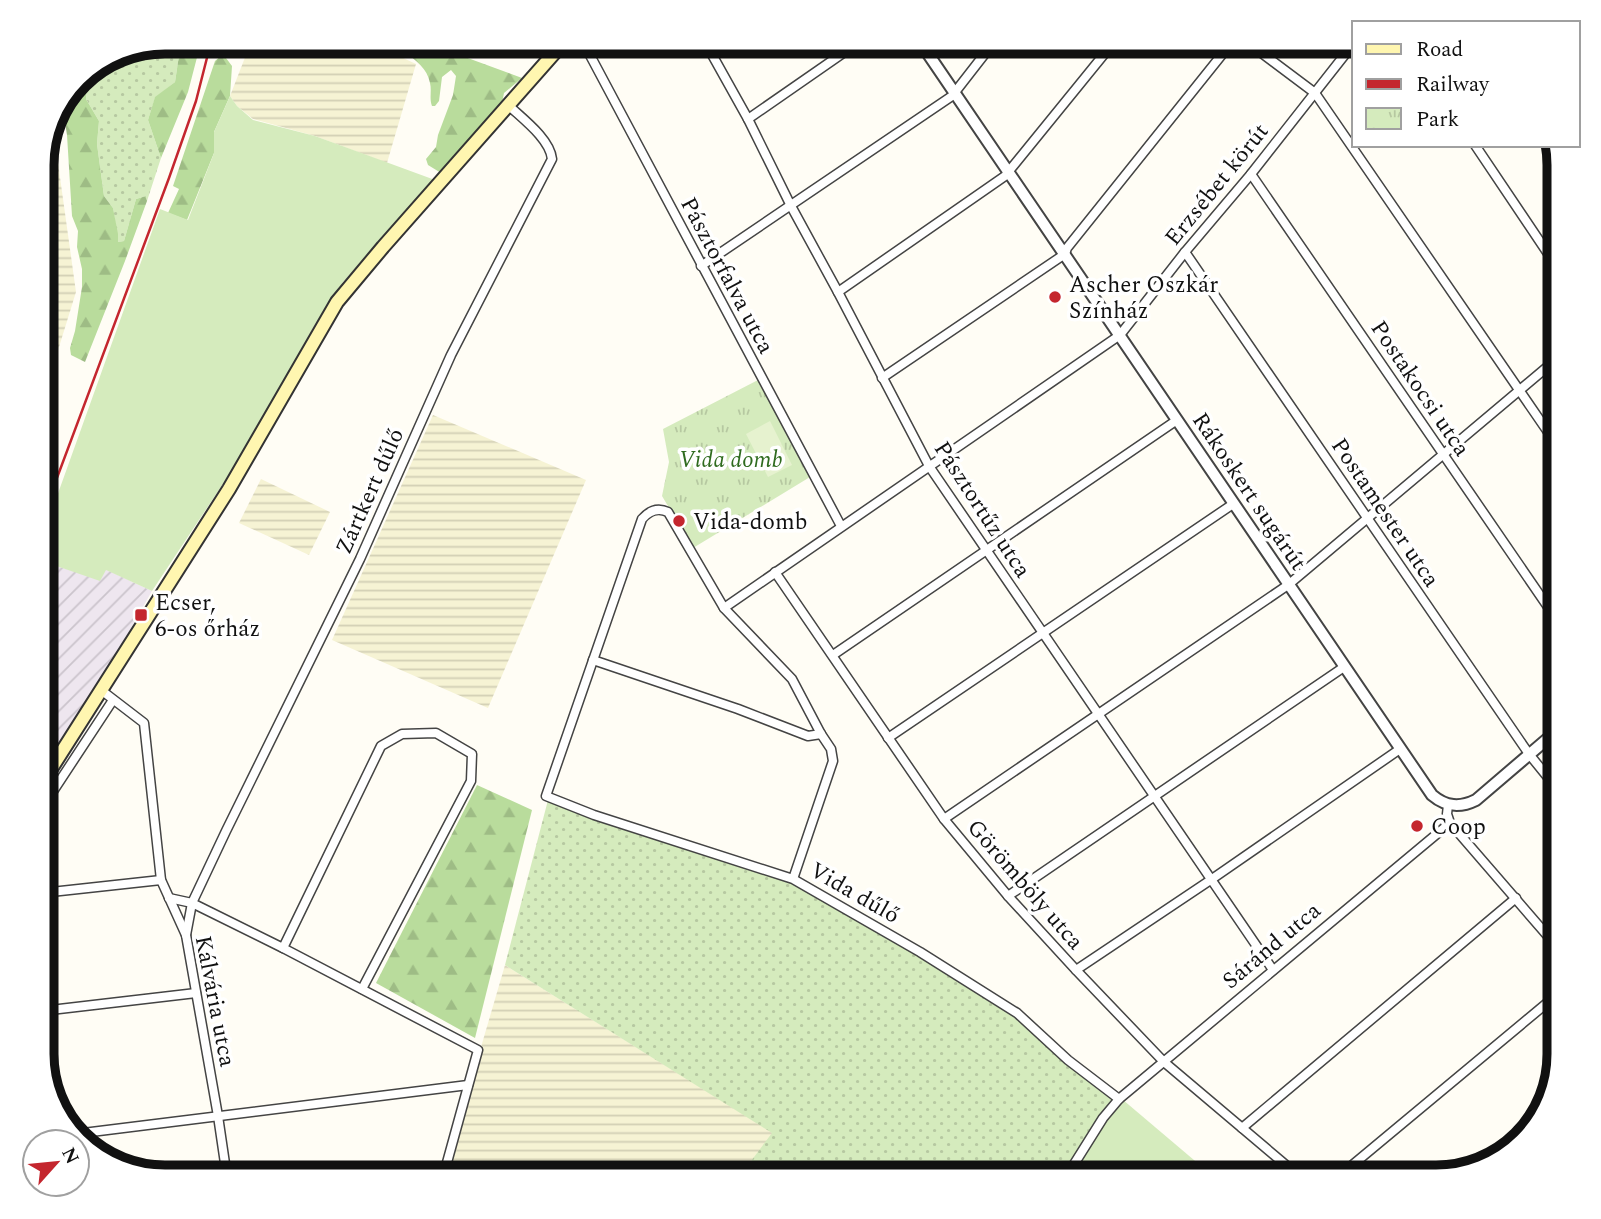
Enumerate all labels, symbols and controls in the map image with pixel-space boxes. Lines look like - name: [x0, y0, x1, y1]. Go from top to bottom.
- legend: [1352, 21, 1580, 147]
- text: Road: [1416, 34, 1463, 66]
- text: Railway: [1416, 69, 1490, 101]
- text: Park: [1416, 104, 1460, 136]
- street label: Erzsébet körút: [1157, 116, 1278, 254]
- street label: Pásztorfalva utca: [671, 191, 783, 360]
- place label: Ascher Oszkár Színház: [1069, 268, 1218, 329]
- marker: Ascher Oszkár Színház: [1047, 289, 1063, 305]
- street label: Postakocsi utca: [1361, 314, 1478, 464]
- street label: Rákoskert sugárút: [1183, 406, 1315, 578]
- street label: Zártkert dűlő: [327, 423, 414, 560]
- street label: Postamester utca: [1322, 431, 1448, 595]
- street label: Pásztortűz utca: [924, 434, 1039, 585]
- park label: Vida domb: [679, 443, 783, 478]
- place label: Vida-domb: [693, 505, 807, 540]
- marker: Vida-domb: [671, 513, 687, 529]
- place label: Ecser, 6-os őrház: [155, 586, 260, 647]
- marker: Ecser, 6-os őrház: [133, 607, 149, 623]
- place label: Coop: [1431, 810, 1486, 845]
- street label: Görömböly utca: [958, 812, 1092, 958]
- marker: Coop: [1409, 818, 1425, 834]
- street label: Vida dűlő: [803, 853, 906, 933]
- street label: Sáránd utca: [1215, 894, 1329, 998]
- street label: Kálvária utca: [185, 933, 244, 1070]
- north arrow: [21, 1128, 91, 1198]
- text: N: [53, 1142, 86, 1169]

